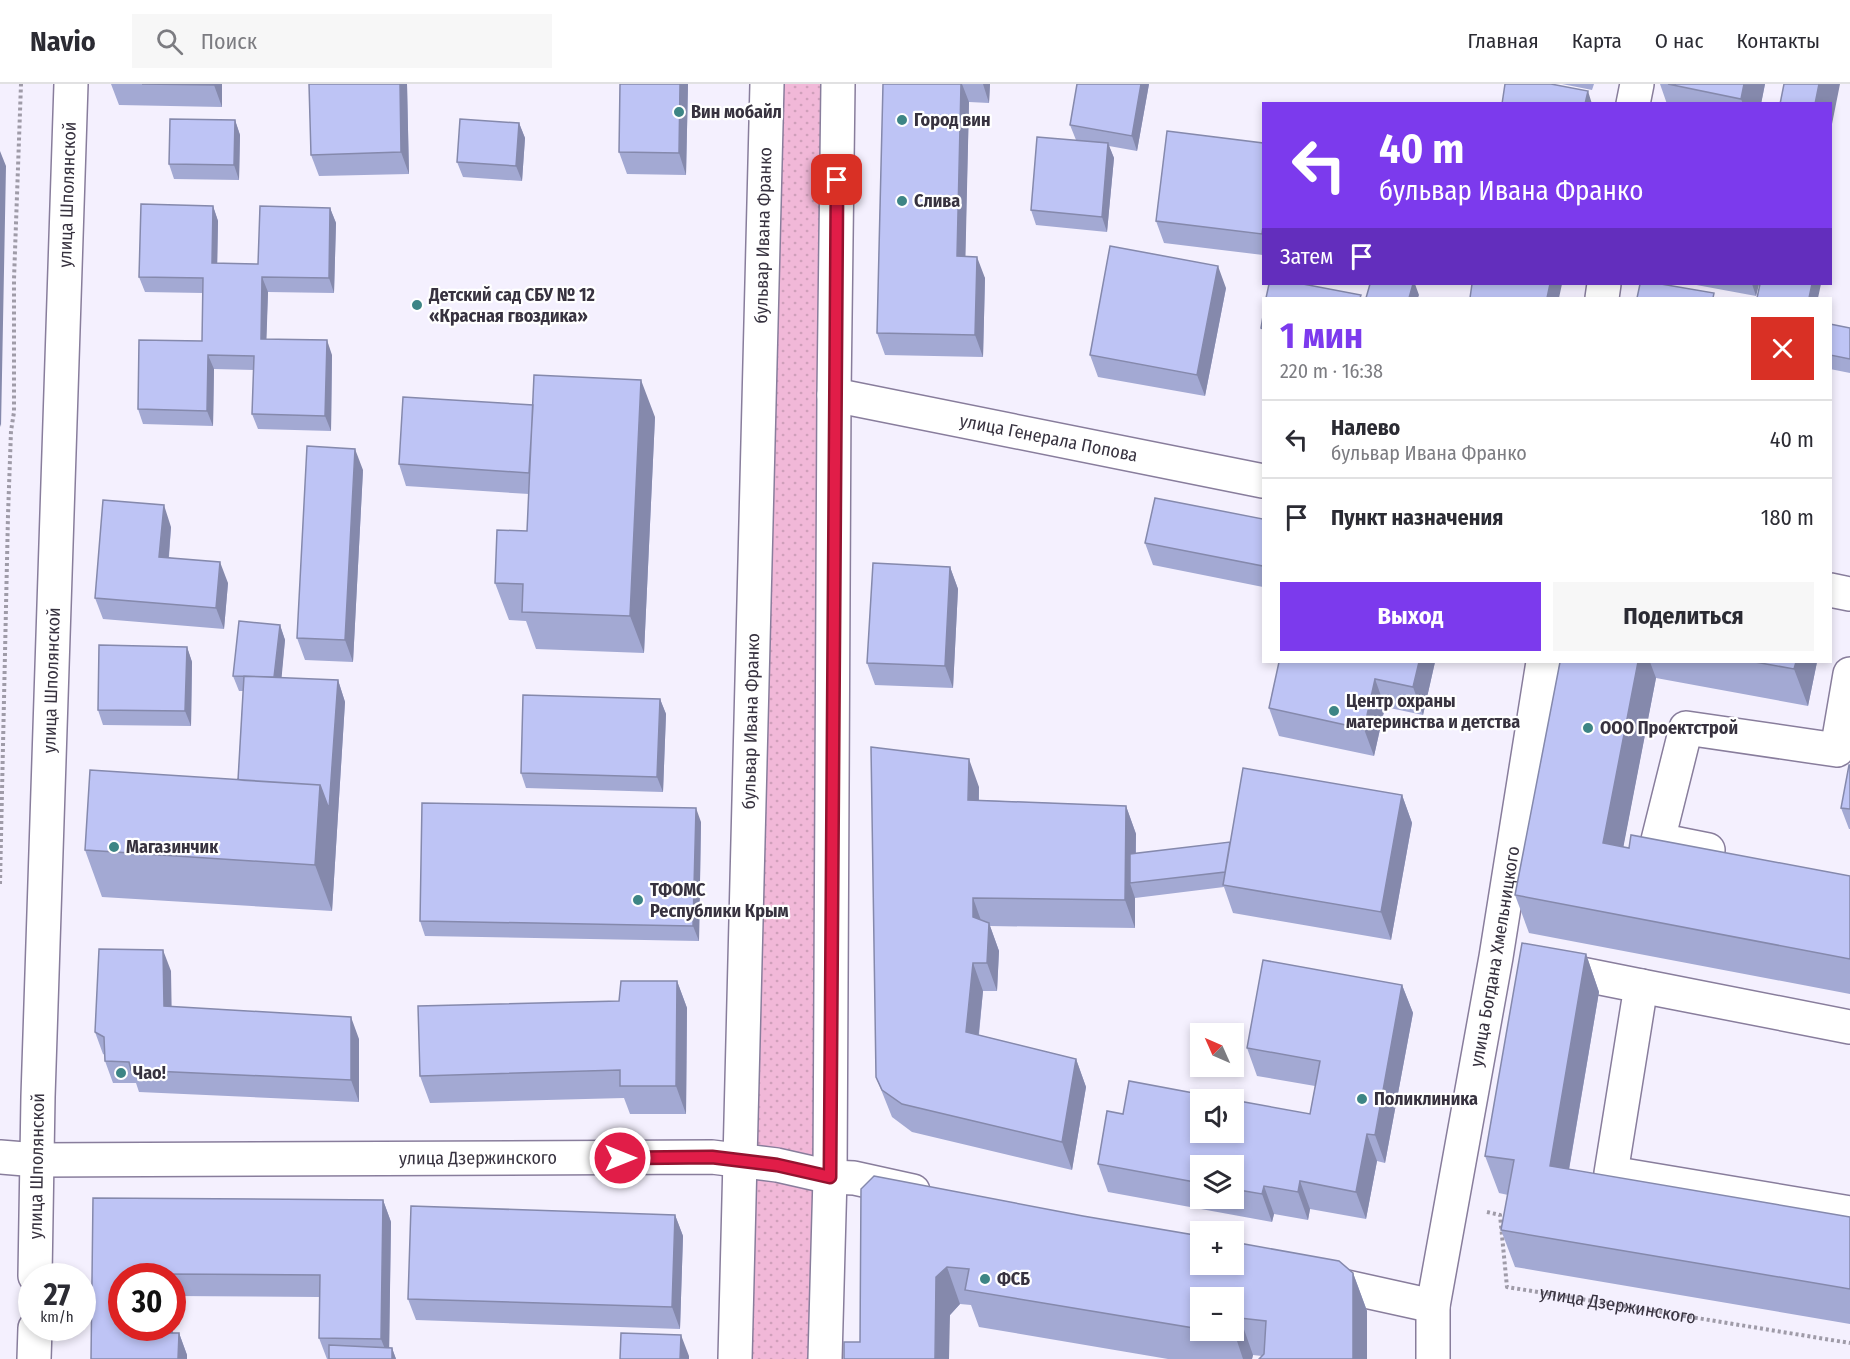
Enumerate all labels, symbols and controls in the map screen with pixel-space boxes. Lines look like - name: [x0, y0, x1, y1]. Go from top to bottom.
- search box: [132, 14, 552, 68]
- text: Navio: [30, 25, 96, 58]
- icon: search: [153, 25, 186, 58]
- text: Поиск: [201, 28, 257, 55]
- text: Главная: [1468, 28, 1539, 54]
- text: Карта: [1572, 28, 1622, 54]
- text: О нас: [1655, 28, 1703, 54]
- text: Контакты: [1736, 28, 1820, 54]
- place label: Вин мобайл: [691, 101, 782, 123]
- marker: Вин мобайл: [672, 105, 686, 119]
- place label: Город вин: [914, 109, 991, 131]
- marker: Город вин: [895, 113, 909, 127]
- street label: улица Шполянской: [54, 121, 81, 268]
- text: 40 m: [1379, 124, 1464, 174]
- icon: left: [1280, 126, 1358, 204]
- street label: бульвар Ивана Франко: [750, 147, 776, 324]
- pin: [811, 154, 862, 205]
- icon: arrive: [820, 163, 853, 196]
- text: бульвар Ивана Франко: [1379, 175, 1643, 207]
- place label: Слива: [914, 190, 960, 212]
- marker: Слива: [895, 194, 909, 208]
- icon: arrive: [1345, 240, 1378, 273]
- text: Затем: [1280, 243, 1333, 270]
- place label: Детский сад СБУ № 12 «Красная гвоздика»: [428, 284, 595, 327]
- marker: Детский сад СБУ № 12 «Красная гвоздика»: [410, 298, 424, 312]
- text: 1 мин: [1280, 314, 1363, 358]
- button: close: [1751, 317, 1814, 380]
- text: 220 m · 16:38: [1280, 359, 1383, 383]
- street label: улица Генерала Попова: [958, 409, 1140, 467]
- text: Налево: [1331, 414, 1400, 441]
- icon: left: [1280, 423, 1313, 456]
- text: 40 m: [1770, 426, 1814, 453]
- text: бульвар Ивана Франко: [1331, 441, 1527, 465]
- icon: arrive: [1280, 501, 1313, 534]
- text: Пункт назначения: [1331, 504, 1503, 531]
- text: 180 m: [1761, 504, 1814, 531]
- button: Выход: [1280, 582, 1541, 651]
- button: Поделиться: [1553, 582, 1814, 651]
- street label: улица Шполянской: [38, 607, 65, 754]
- street label: бульвар Ивана Франко: [738, 633, 764, 810]
- place label: Центр охраны материнства и детства: [1346, 690, 1520, 733]
- marker: Центр охраны материнства и детства: [1327, 704, 1341, 718]
- place label: ООО Проектстрой: [1600, 717, 1738, 739]
- marker: ООО Проектстрой: [1581, 721, 1595, 735]
- place label: Магазинчик: [126, 836, 219, 858]
- marker: Магазинчик: [107, 840, 121, 854]
- street label: улица Богдана Хмельницкого: [1465, 844, 1525, 1069]
- place label: ТФОМС Республики Крым: [650, 879, 789, 922]
- marker: ТФОМС Республики Крым: [631, 893, 645, 907]
- north arrow: [1190, 1023, 1244, 1077]
- map controls: [1190, 1023, 1244, 1341]
- place label: Чао!: [133, 1062, 166, 1084]
- marker: Чао!: [114, 1066, 128, 1080]
- place label: Поликлиника: [1374, 1088, 1478, 1110]
- button: sound: [1190, 1089, 1244, 1143]
- marker: Поликлиника: [1355, 1092, 1369, 1106]
- street label: улица Шполянской: [25, 1093, 49, 1239]
- position arrow: [588, 1126, 652, 1190]
- street label: улица Дзержинского: [399, 1147, 557, 1169]
- button: layers: [1190, 1155, 1244, 1209]
- button: +: [1190, 1221, 1244, 1275]
- speed limit sign: 30: [108, 1263, 186, 1341]
- place label: ФСБ: [997, 1268, 1030, 1290]
- marker: ФСБ: [978, 1272, 992, 1286]
- text: 27: [44, 1277, 70, 1313]
- street label: улица Дзержинского: [1538, 1282, 1698, 1329]
- button: −: [1190, 1287, 1244, 1341]
- text: km/h: [40, 1308, 74, 1326]

